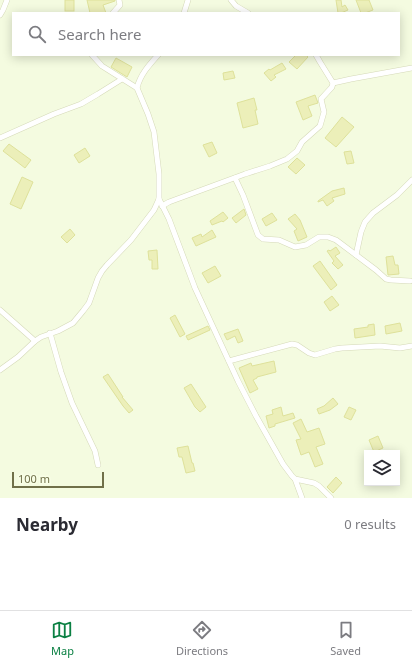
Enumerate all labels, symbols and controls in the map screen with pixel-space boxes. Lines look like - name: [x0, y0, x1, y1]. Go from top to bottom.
- search box: [12, 12, 400, 56]
- icon: search: [26, 23, 48, 45]
- text: Search here: [58, 24, 141, 44]
- map controls: [364, 450, 400, 486]
- button: layers: [364, 450, 400, 486]
- scale bar: [12, 470, 104, 489]
- text: 100 m: [18, 471, 50, 486]
- text: Nearby: [16, 513, 78, 536]
- text: 0 results: [344, 515, 396, 533]
- tab: Map: [51, 619, 74, 658]
- tab: Directions: [176, 619, 228, 658]
- tab: Saved: [330, 619, 361, 658]

